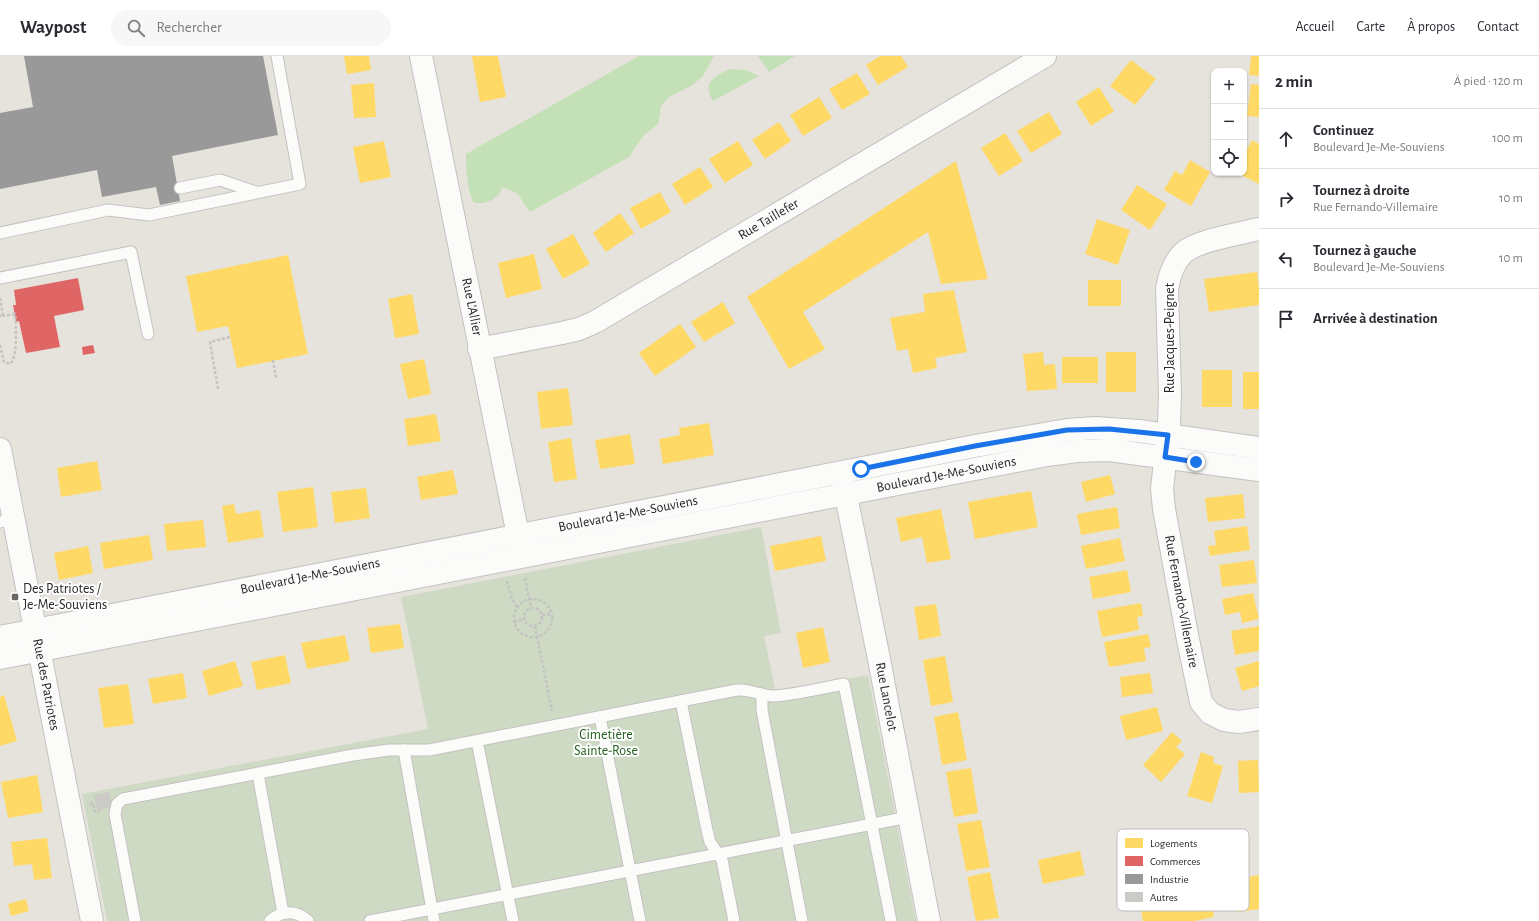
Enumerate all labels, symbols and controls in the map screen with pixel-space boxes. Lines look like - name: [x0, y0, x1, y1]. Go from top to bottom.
- search box: [111, 10, 391, 46]
- icon: search: [125, 17, 147, 39]
- text: Waypost: [20, 18, 87, 37]
- text: Rechercher: [157, 20, 222, 35]
- text: Accueil: [1295, 20, 1334, 34]
- text: Carte: [1356, 20, 1385, 34]
- text: À propos: [1407, 20, 1455, 34]
- text: Contact: [1477, 20, 1519, 34]
- map controls: [1211, 68, 1247, 176]
- button: +: [1211, 68, 1247, 104]
- text: 2 min: [1275, 73, 1313, 90]
- text: À pied · 120 m: [1454, 75, 1523, 88]
- button: −: [1211, 104, 1247, 140]
- text: Continuez: [1313, 123, 1374, 138]
- icon: ahead: [1275, 128, 1297, 150]
- text: 100 m: [1492, 132, 1523, 145]
- button: locate: [1211, 140, 1247, 176]
- text: Boulevard Je-Me-Souviens: [1313, 141, 1445, 154]
- text: Tournez à droite: [1313, 183, 1410, 198]
- icon: right: [1275, 188, 1297, 210]
- text: 10 m: [1499, 192, 1523, 205]
- street label: Rue Taillefer: [736, 196, 802, 243]
- text: Rue Fernando-Villemaire: [1313, 201, 1438, 214]
- text: Tournez à gauche: [1313, 243, 1416, 258]
- icon: left: [1275, 248, 1297, 270]
- text: 10 m: [1499, 252, 1523, 265]
- text: Boulevard Je-Me-Souviens: [1313, 261, 1445, 274]
- street label: Rue L'Allier: [459, 277, 485, 338]
- street label: Rue Jacques-Peignet: [1163, 282, 1177, 393]
- icon: arrive: [1275, 308, 1297, 330]
- text: Arrivée à destination: [1313, 311, 1438, 326]
- route end: [1187, 453, 1205, 471]
- street label: Boulevard Je-Me-Souviens: [875, 454, 1017, 495]
- route start: [852, 460, 870, 478]
- street label: Boulevard Je-Me-Souviens: [557, 493, 699, 534]
- street label: Rue Fernando-Villemaire: [1162, 534, 1201, 669]
- street label: Boulevard Je-Me-Souviens: [239, 556, 381, 597]
- place label: Des Patriotes / Je-Me-Souviens: [23, 582, 107, 612]
- marker: Des Patriotes / Je-Me-Souviens: [10, 592, 20, 602]
- street label: Rue des Patriotes: [30, 637, 62, 732]
- street label: Rue Lancelot: [873, 661, 900, 733]
- park label: Cimetière Sainte-Rose: [574, 728, 638, 758]
- legend: [1117, 829, 1249, 911]
- text: Logements: [1150, 838, 1197, 849]
- text: Commerces: [1150, 856, 1200, 867]
- text: Industrie: [1150, 874, 1189, 885]
- text: Autres: [1150, 892, 1178, 903]

